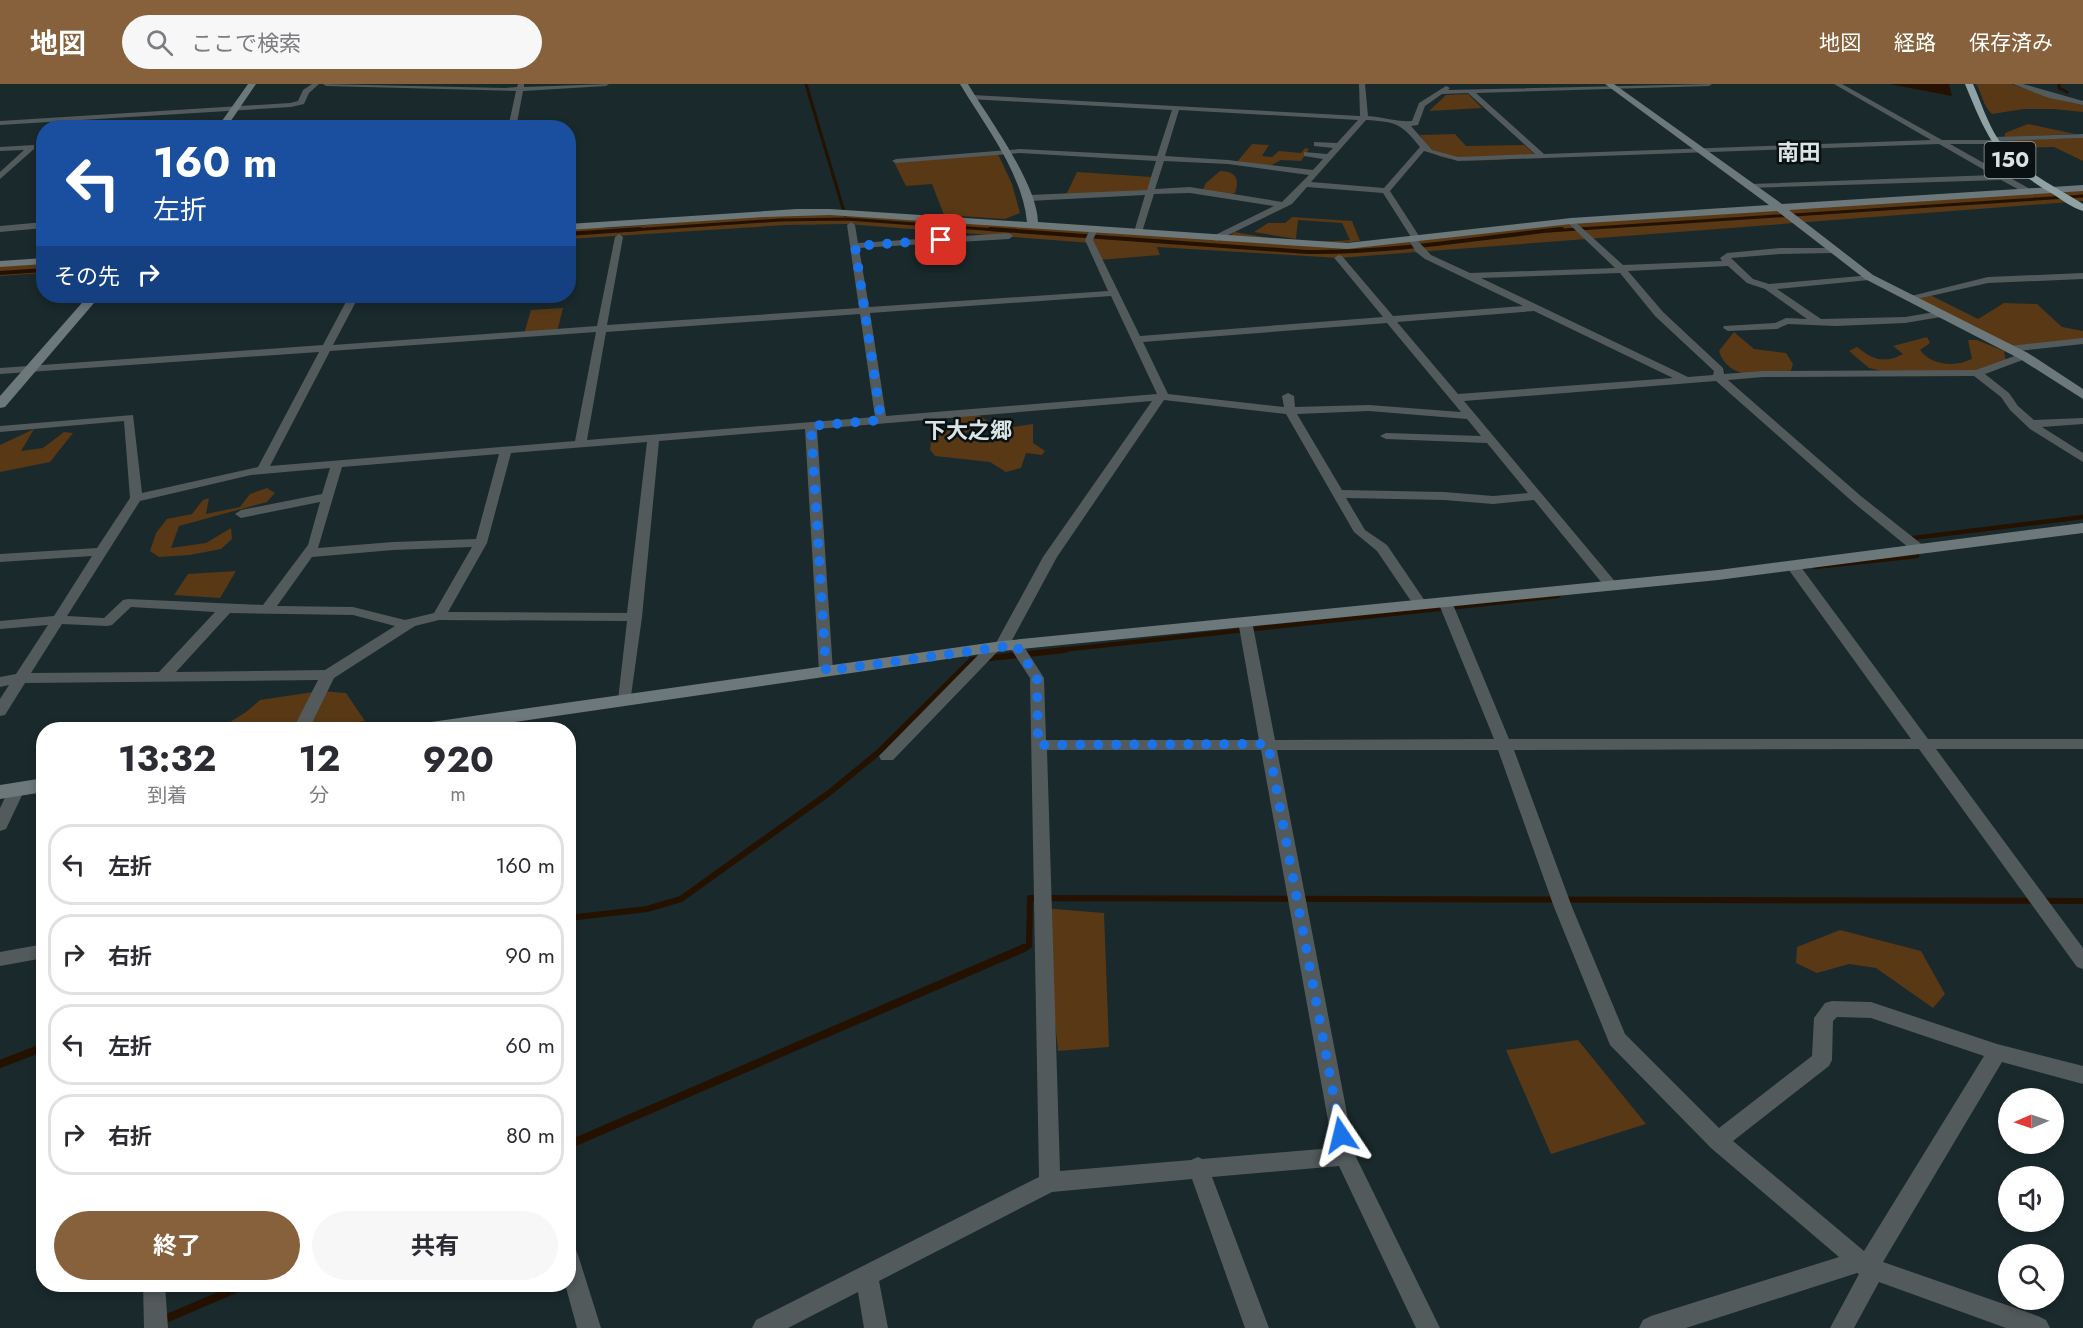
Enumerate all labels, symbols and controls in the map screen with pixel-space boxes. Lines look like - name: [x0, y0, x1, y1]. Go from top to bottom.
- search box: [122, 15, 542, 69]
- text: 地図: [30, 23, 86, 64]
- icon: search: [143, 26, 176, 59]
- text: ここで検索: [191, 27, 301, 59]
- text: 地図: [1819, 28, 1861, 58]
- text: 経路: [1894, 28, 1936, 58]
- text: 保存済み: [1969, 28, 2053, 58]
- text: 160 m: [153, 132, 277, 193]
- district label: 南田: [1777, 136, 1821, 168]
- road number: 150: [1984, 142, 2036, 178]
- icon: left: [54, 144, 132, 222]
- text: 左折: [153, 190, 207, 229]
- pin: [915, 214, 966, 265]
- icon: arrive: [924, 223, 957, 256]
- icon: right: [132, 258, 165, 291]
- text: その先: [54, 260, 120, 292]
- district label: 下大之郷: [924, 414, 1012, 446]
- text: 13:32: [118, 732, 216, 784]
- text: 12: [298, 732, 340, 784]
- text: 920: [422, 733, 494, 785]
- text: m: [450, 780, 466, 809]
- text: 到着: [147, 781, 187, 810]
- text: 分: [309, 781, 329, 810]
- icon: left: [57, 848, 90, 881]
- text: 160 m: [495, 849, 555, 881]
- text: 左折: [108, 850, 152, 882]
- icon: right: [57, 938, 90, 971]
- text: 90 m: [505, 939, 555, 971]
- text: 右折: [108, 940, 152, 972]
- icon: left: [57, 1028, 90, 1061]
- text: 60 m: [505, 1029, 555, 1061]
- text: 左折: [108, 1030, 152, 1062]
- north arrow: [1998, 1088, 2064, 1154]
- map controls: [1998, 1088, 2064, 1310]
- position arrow: [1309, 1103, 1373, 1167]
- icon: right: [57, 1118, 90, 1151]
- text: 80 m: [506, 1119, 555, 1151]
- text: 右折: [108, 1120, 152, 1152]
- button: sound: [1998, 1166, 2064, 1232]
- button: 終了: [54, 1211, 300, 1280]
- button: 共有: [312, 1211, 558, 1280]
- button: search: [1998, 1244, 2064, 1310]

